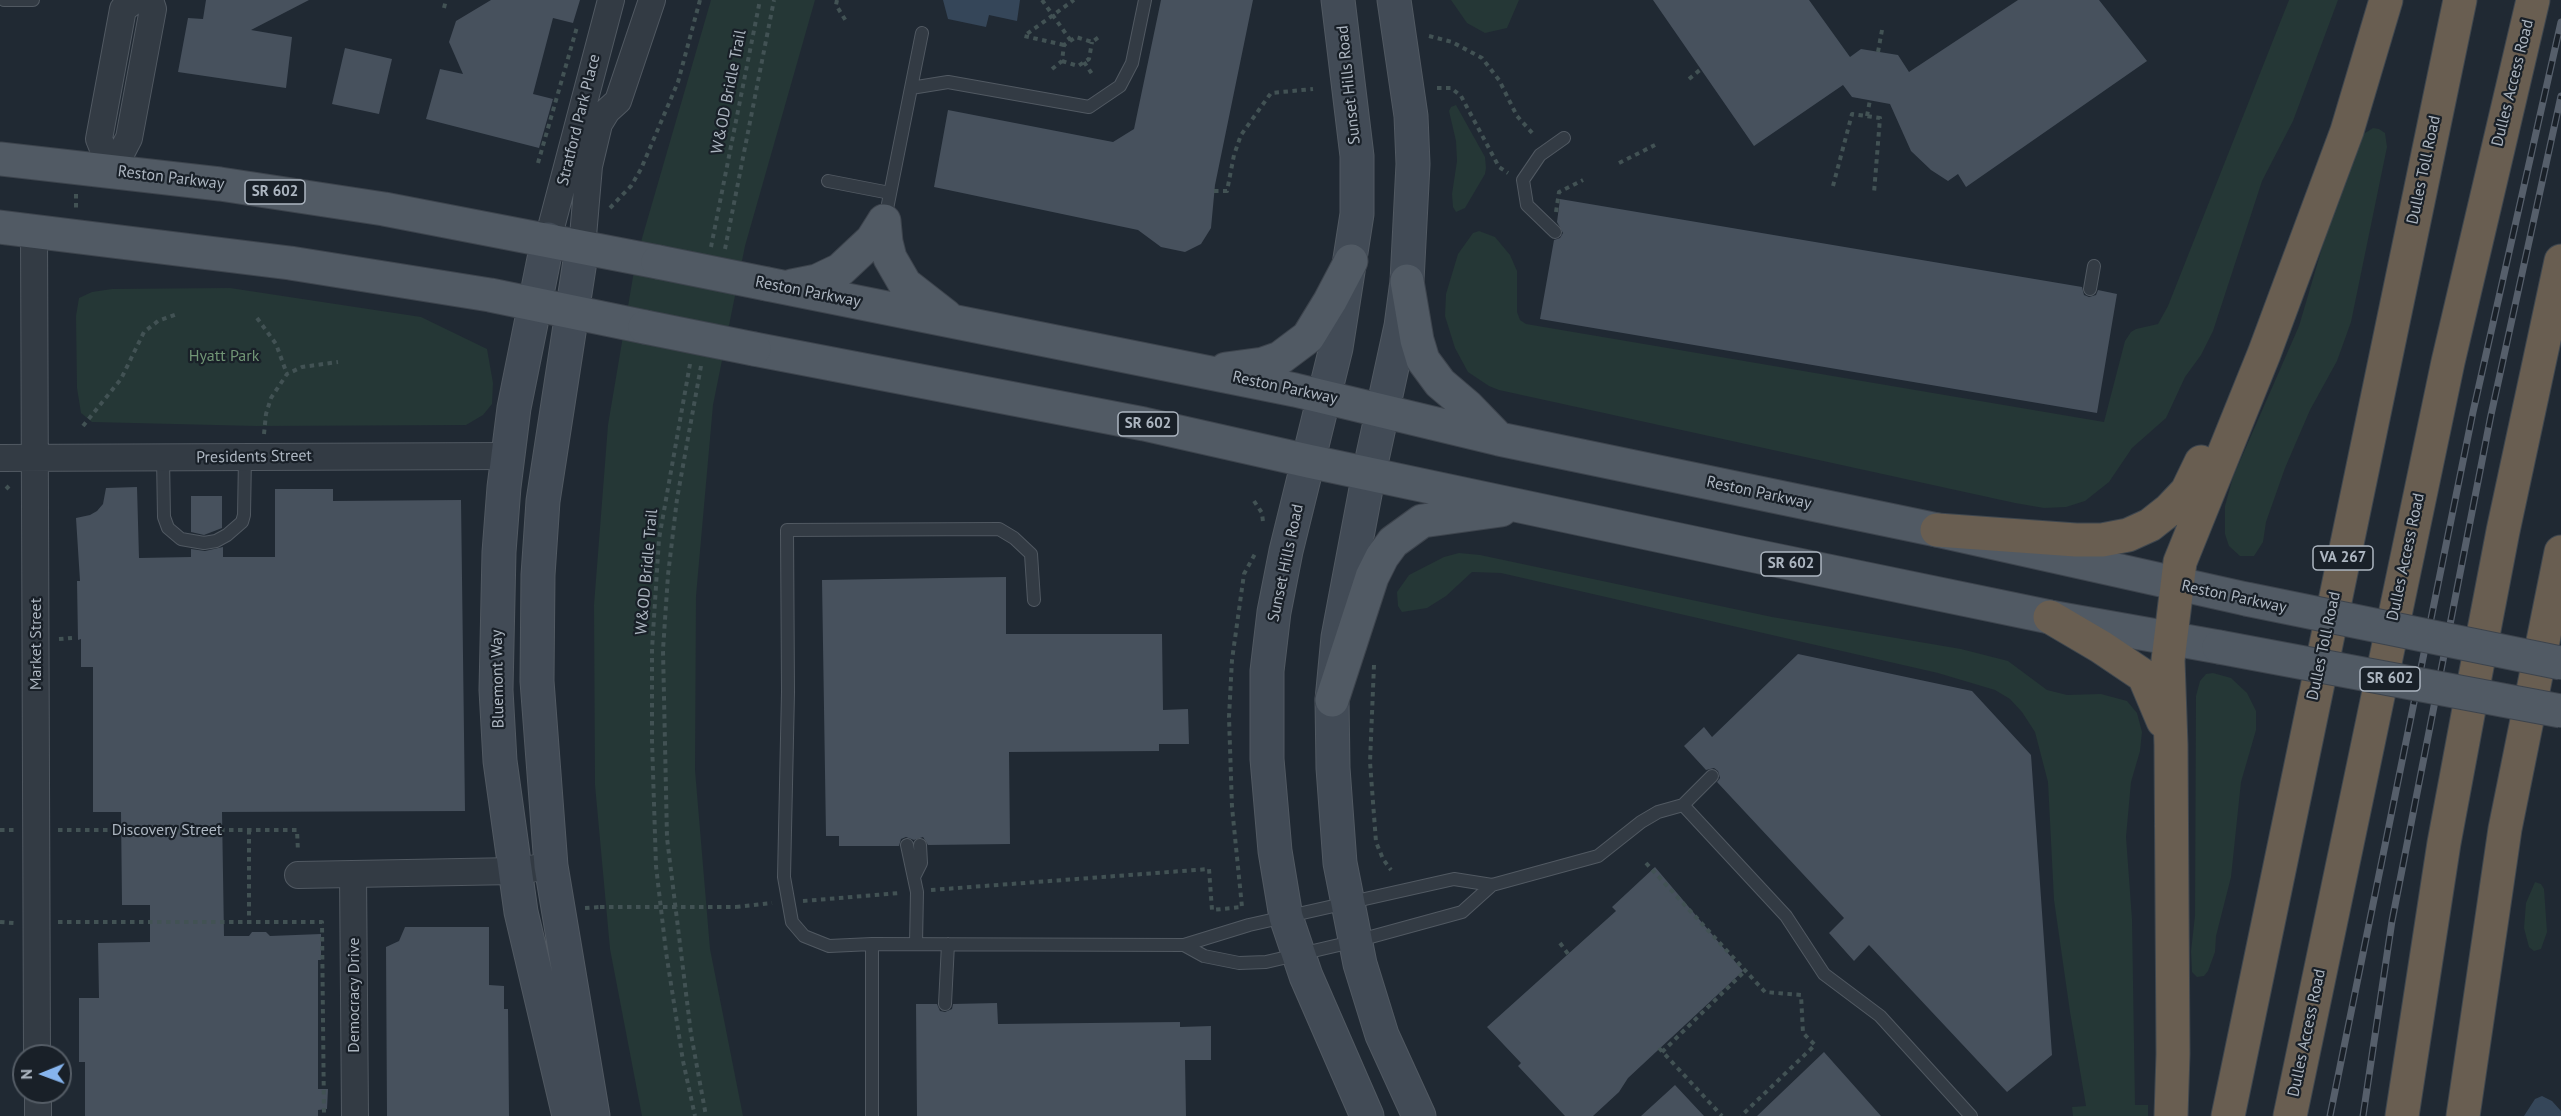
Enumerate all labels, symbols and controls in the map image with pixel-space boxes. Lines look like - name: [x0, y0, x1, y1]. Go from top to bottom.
- street label: Dulles Access Road: [2488, 18, 2538, 148]
- street label: Sunset Hills Road: [1333, 24, 1365, 146]
- street label: W&OD Bridle Trail: [708, 28, 750, 156]
- street label: Stratford Park Place: [553, 52, 605, 188]
- street label: Dulles Toll Road: [2403, 114, 2445, 226]
- street label: Reston Parkway: [117, 162, 225, 194]
- road number: SR 602: [245, 180, 305, 204]
- street label: Reston Parkway: [754, 272, 862, 312]
- park label: Hyatt Park: [189, 346, 259, 366]
- street label: Reston Parkway: [1231, 367, 1339, 409]
- road number: SR 602: [1118, 412, 1178, 436]
- street label: Presidents Street: [196, 446, 312, 468]
- street label: Reston Parkway: [1705, 472, 1813, 514]
- street label: Dulles Access Road: [2383, 491, 2429, 623]
- street label: Sunset Hills Road: [1264, 502, 1308, 624]
- street label: W&OD Bridle Trail: [632, 508, 662, 636]
- road number: VA 267: [2313, 546, 2373, 570]
- road number: SR 602: [1761, 552, 1821, 576]
- street label: Reston Parkway: [2180, 576, 2288, 618]
- street label: Dulles Toll Road: [2303, 590, 2345, 702]
- street label: Market Street: [26, 598, 46, 690]
- street label: Bluemont Way: [488, 629, 508, 729]
- road number: SR 602: [2360, 667, 2420, 691]
- street label: Discovery Street: [112, 820, 222, 840]
- street label: Democracy Drive: [344, 937, 364, 1053]
- street label: Dulles Access Road: [2284, 967, 2330, 1099]
- north arrow: [12, 1044, 72, 1104]
- text: N: [16, 1069, 36, 1080]

